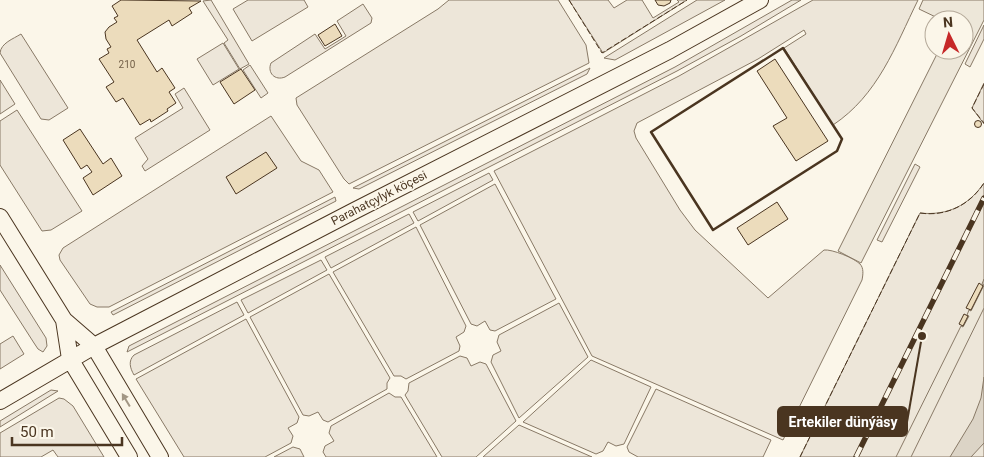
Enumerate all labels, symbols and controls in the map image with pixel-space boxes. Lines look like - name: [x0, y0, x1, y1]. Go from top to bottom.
- north arrow: [924, 10, 974, 60]
- text: N: [942, 14, 953, 30]
- house number: 210: [119, 59, 136, 70]
- street label: Parahatçylyk köçesi: [329, 168, 429, 228]
- one-way arrow: [122, 394, 131, 407]
- callout: Ertekiler dünýäsy: [778, 407, 907, 436]
- scale bar: [12, 414, 122, 446]
- text: Ertekiler dünýäsy: [789, 414, 898, 430]
- text: 50 m: [20, 423, 54, 441]

